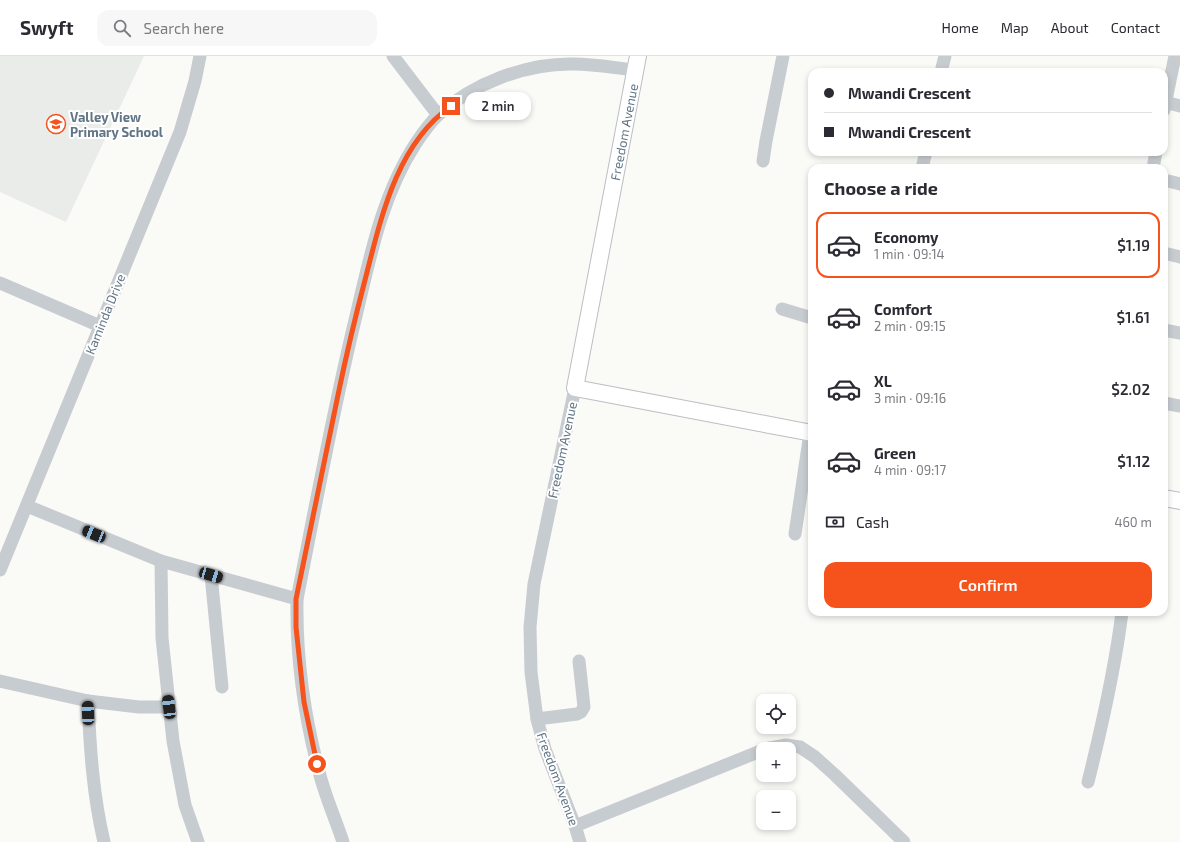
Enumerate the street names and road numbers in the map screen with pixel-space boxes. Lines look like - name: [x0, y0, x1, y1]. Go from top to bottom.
- street label: Freedom Avenue: [607, 82, 641, 182]
- street label: Kaminda Drive: [82, 271, 128, 357]
- street label: Freedom Avenue: [544, 400, 580, 500]
- street label: Freedom Avenue: [534, 730, 582, 828]

